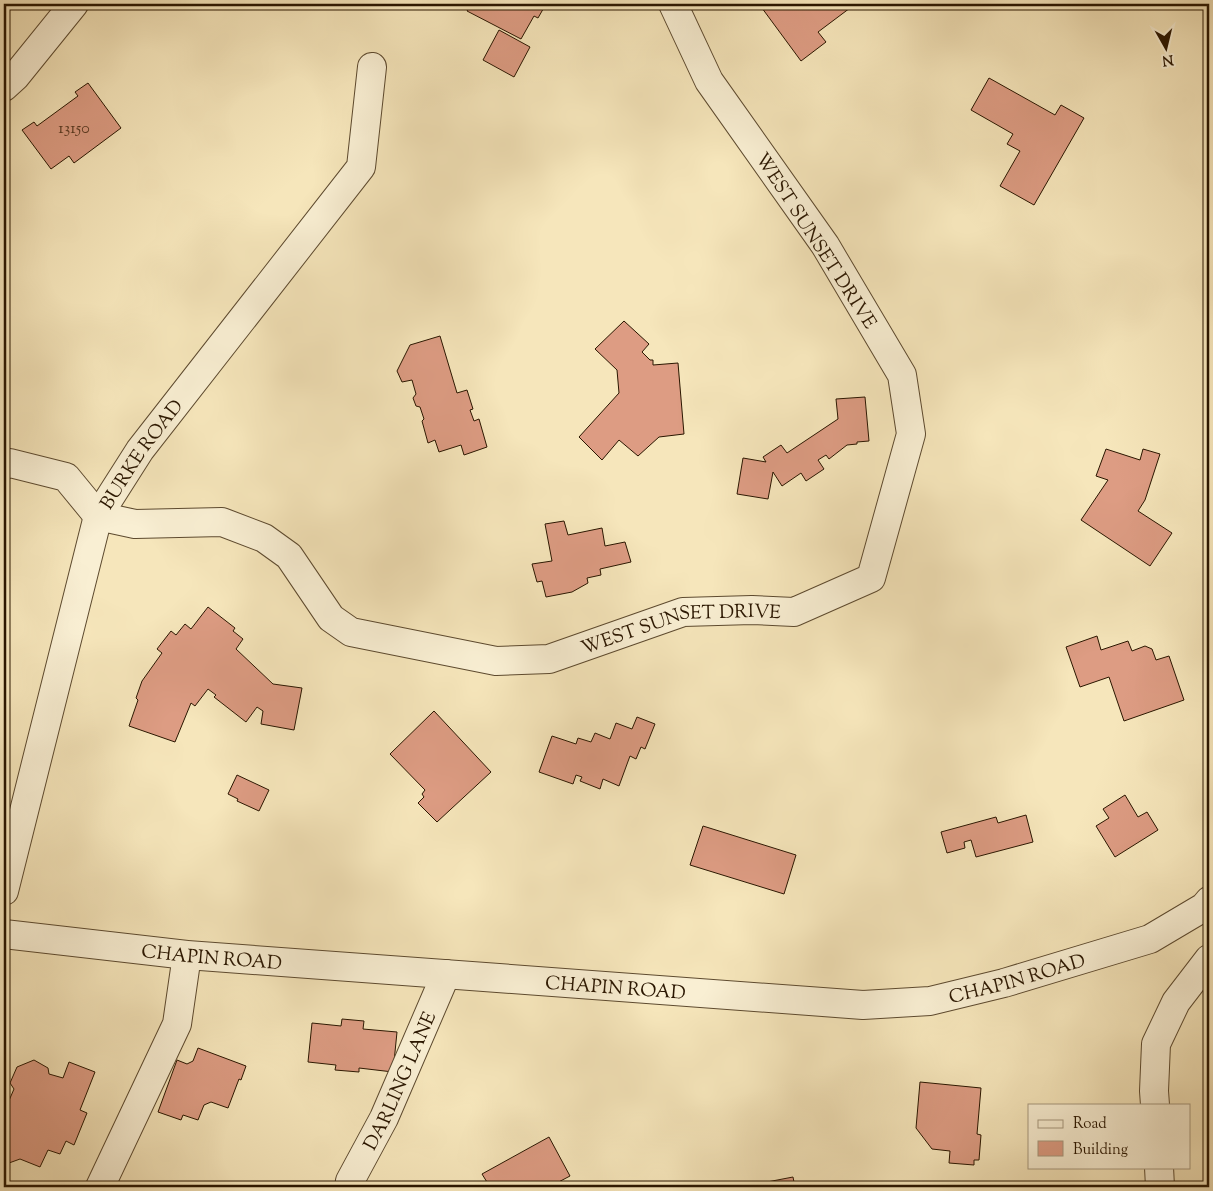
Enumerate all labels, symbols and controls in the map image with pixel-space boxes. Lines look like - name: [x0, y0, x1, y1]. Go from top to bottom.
- north arrow: [1140, 22, 1190, 72]
- text: N: [1161, 48, 1174, 70]
- house number: 13150: [58, 118, 90, 141]
- street label: WEST SUNSET DRIVE: [748, 148, 882, 335]
- street label: BURKE ROAD: [94, 394, 191, 516]
- street label: WEST SUNSET DRIVE: [578, 599, 782, 663]
- street label: CHAPIN ROAD: [140, 939, 283, 978]
- street label: CHAPIN ROAD: [946, 948, 1089, 1012]
- street label: CHAPIN ROAD: [544, 971, 687, 1008]
- street label: DARLING LANE: [358, 1008, 444, 1156]
- legend: [1028, 1104, 1190, 1168]
- text: Road: [1073, 1114, 1107, 1135]
- text: Building: [1073, 1140, 1128, 1161]

